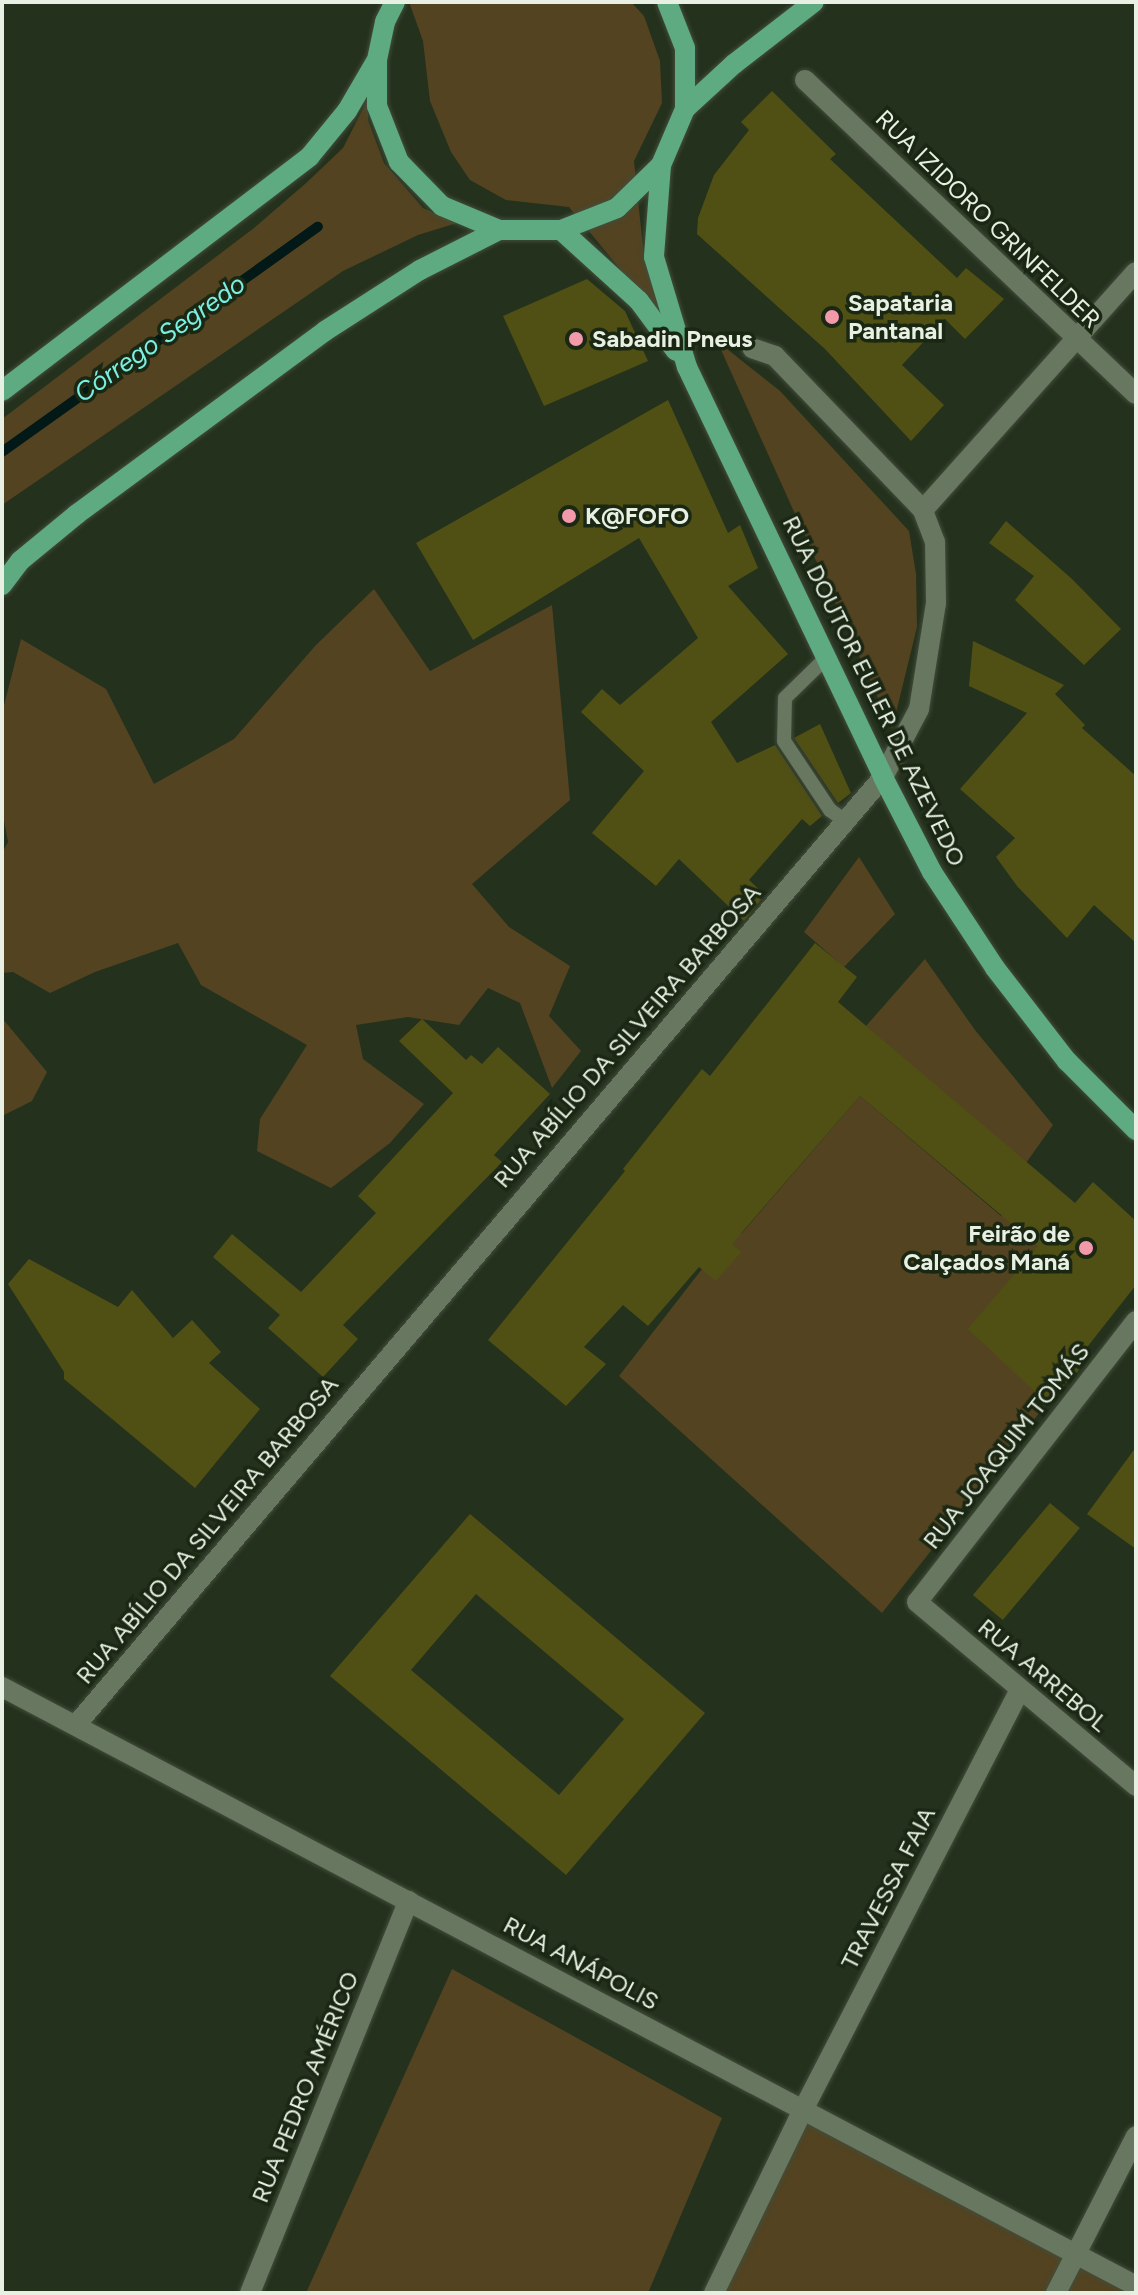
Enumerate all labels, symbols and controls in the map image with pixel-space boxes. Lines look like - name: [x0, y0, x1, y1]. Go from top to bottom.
- street label: RUA IZIDORO GRINFELDER: [870, 104, 1106, 334]
- water label: Córrego Segredo: [69, 268, 251, 410]
- place label: Sapataria Pantanal: [848, 289, 953, 345]
- marker: Sapataria Pantanal: [823, 308, 841, 326]
- place label: Sabadin Pneus: [592, 325, 753, 353]
- marker: Sabadin Pneus: [567, 330, 585, 348]
- place label: K@FOFO: [585, 502, 689, 530]
- marker: K@FOFO: [560, 507, 578, 525]
- street label: RUA DOUTOR EULER DE AZEVEDO: [776, 511, 972, 871]
- street label: RUA ABÍLIO DA SILVEIRA BARBOSA: [487, 879, 767, 1193]
- place label: Feirão de Calçados Maná: [903, 1220, 1070, 1276]
- marker: Feirão de Calçados Maná: [1077, 1239, 1095, 1257]
- street label: RUA JOAQUIM TOMÁS: [917, 1337, 1095, 1555]
- street label: RUA ABÍLIO DA SILVEIRA BARBOSA: [70, 1370, 344, 1690]
- street label: RUA ARREBOL: [972, 1612, 1114, 1738]
- street label: TRAVESSA FAIA: [835, 1802, 941, 1974]
- street label: RUA ANÁPOLIS: [499, 1910, 663, 2016]
- street label: RUA PEDRO AMÉRICO: [245, 1967, 365, 2207]

